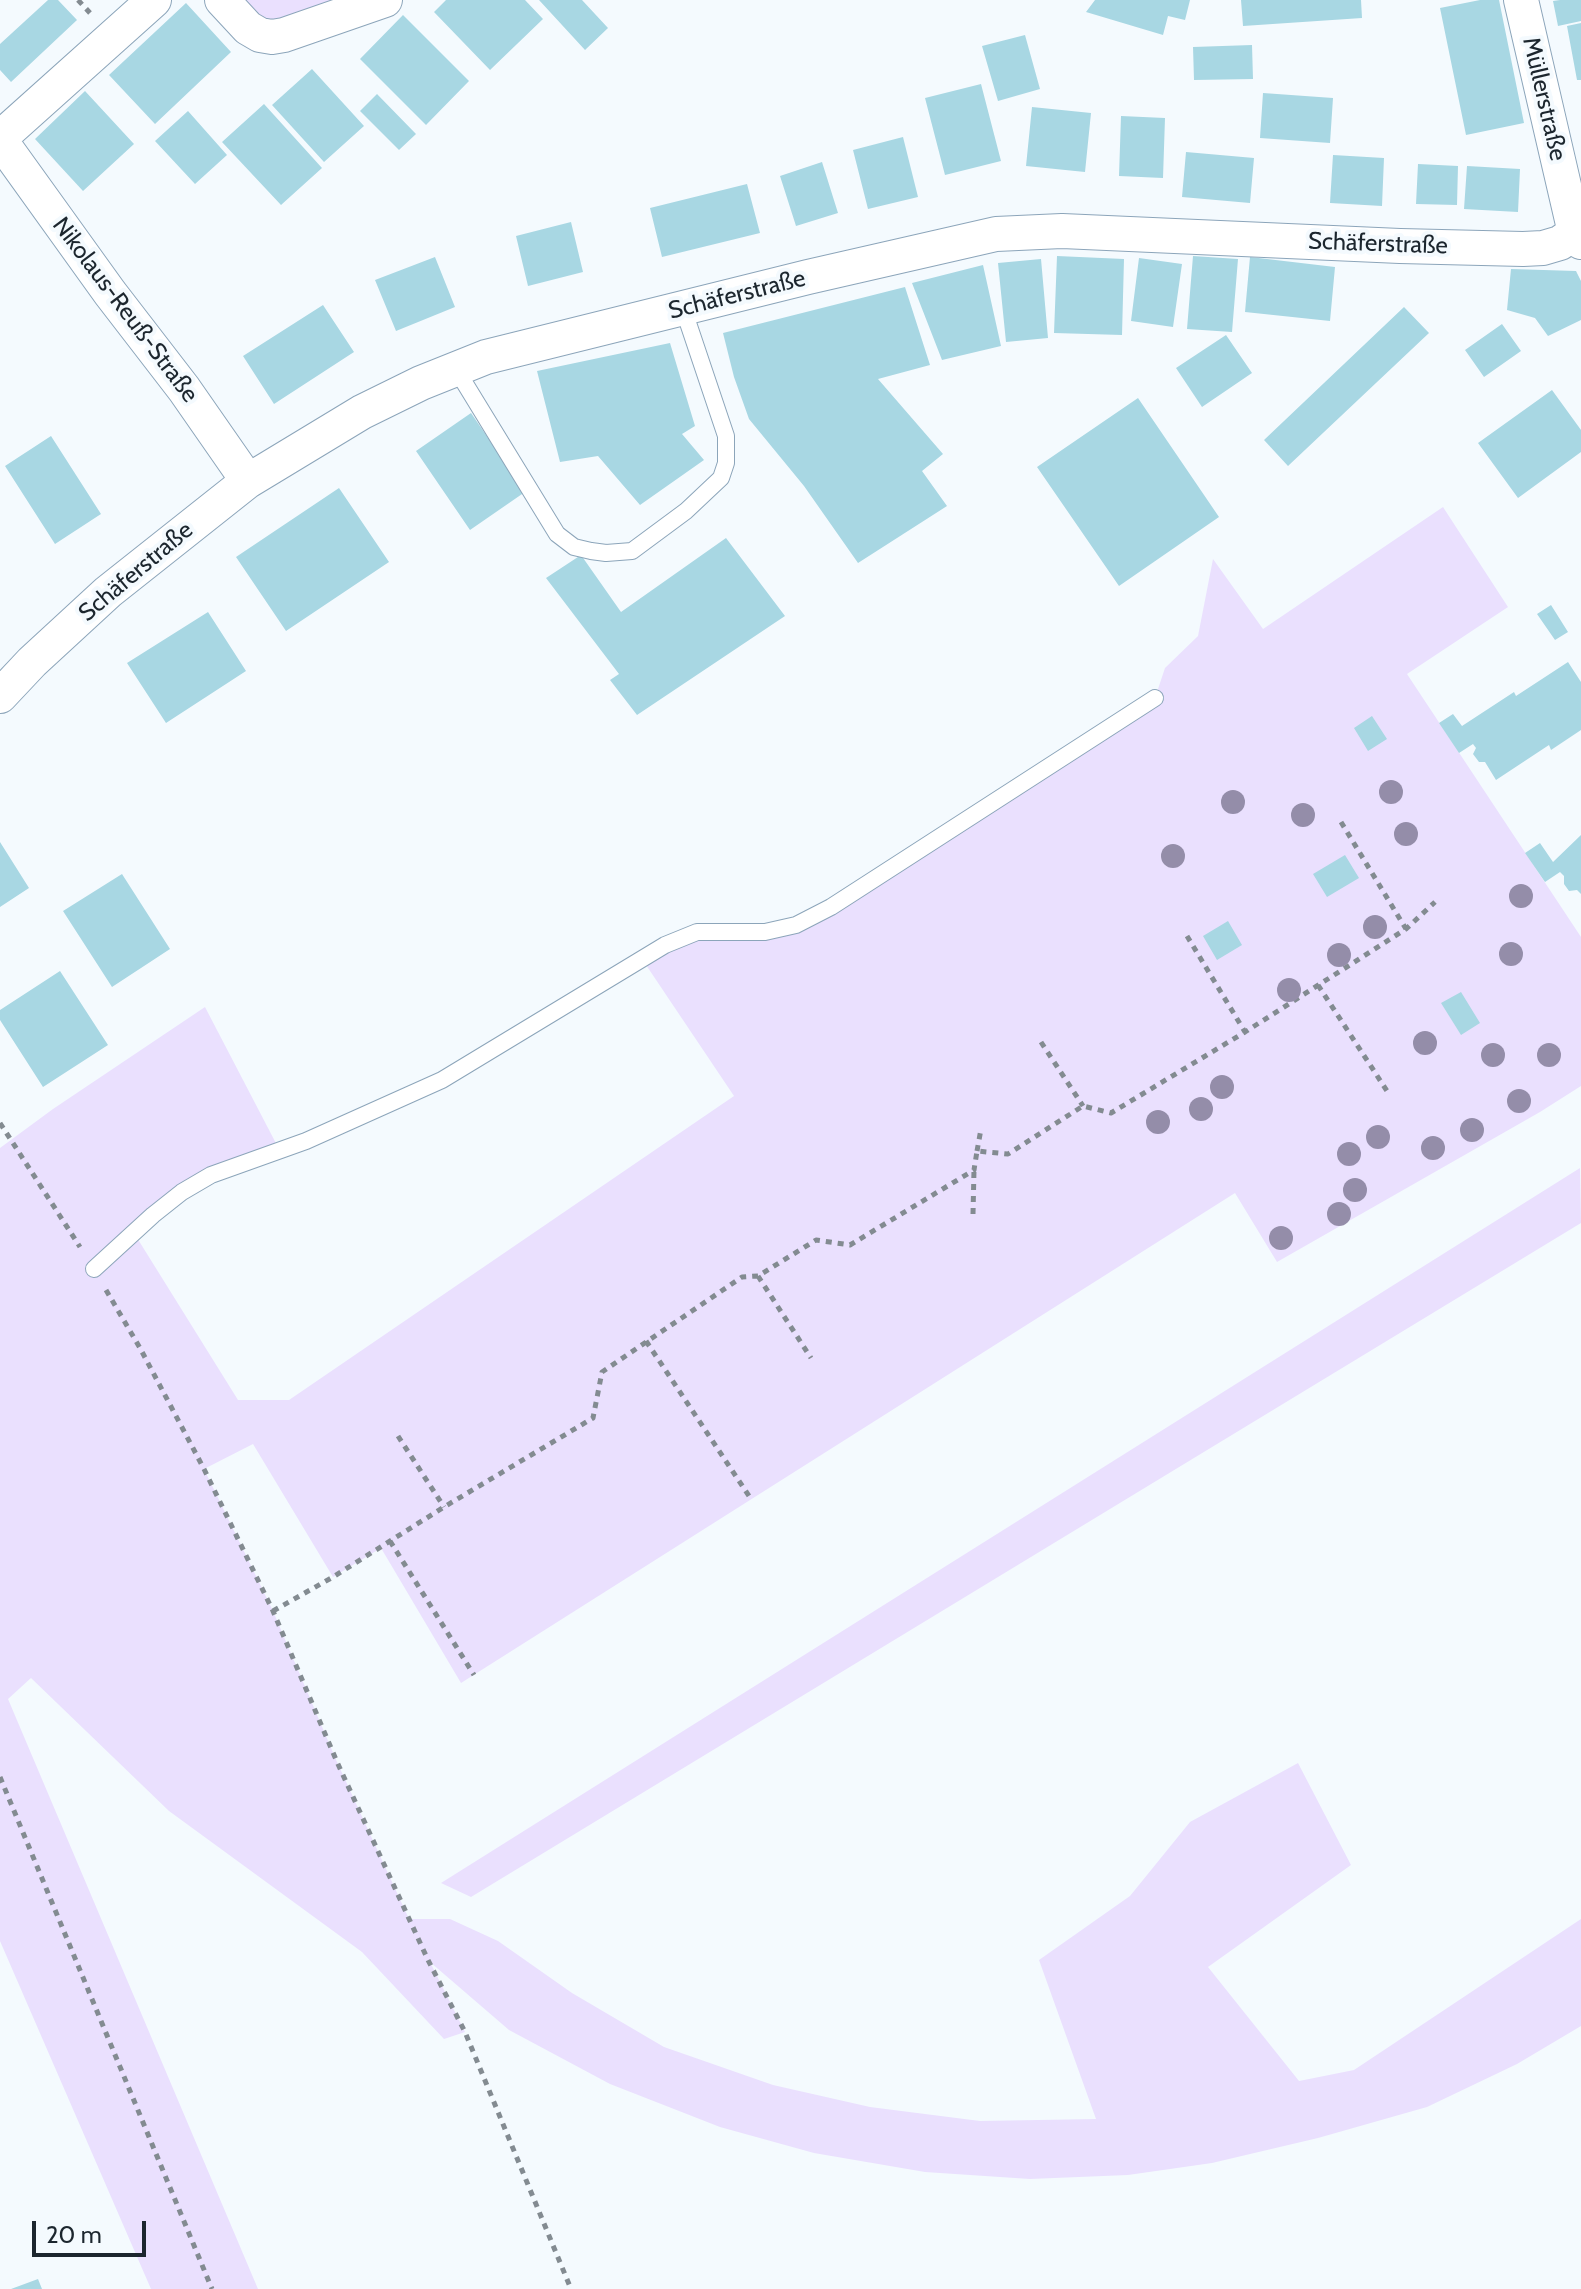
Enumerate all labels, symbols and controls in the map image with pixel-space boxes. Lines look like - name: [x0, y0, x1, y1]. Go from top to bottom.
- street label: Müllerstraße: [1516, 34, 1572, 164]
- street label: Nikolaus-Reuß-Straße: [46, 212, 204, 408]
- street label: Schäferstraße: [1308, 227, 1448, 261]
- street label: Schäferstraße: [666, 264, 808, 326]
- street label: Schäferstraße: [73, 516, 199, 628]
- scale bar: [36, 2205, 150, 2255]
- text: 20 m: [46, 2220, 102, 2249]

